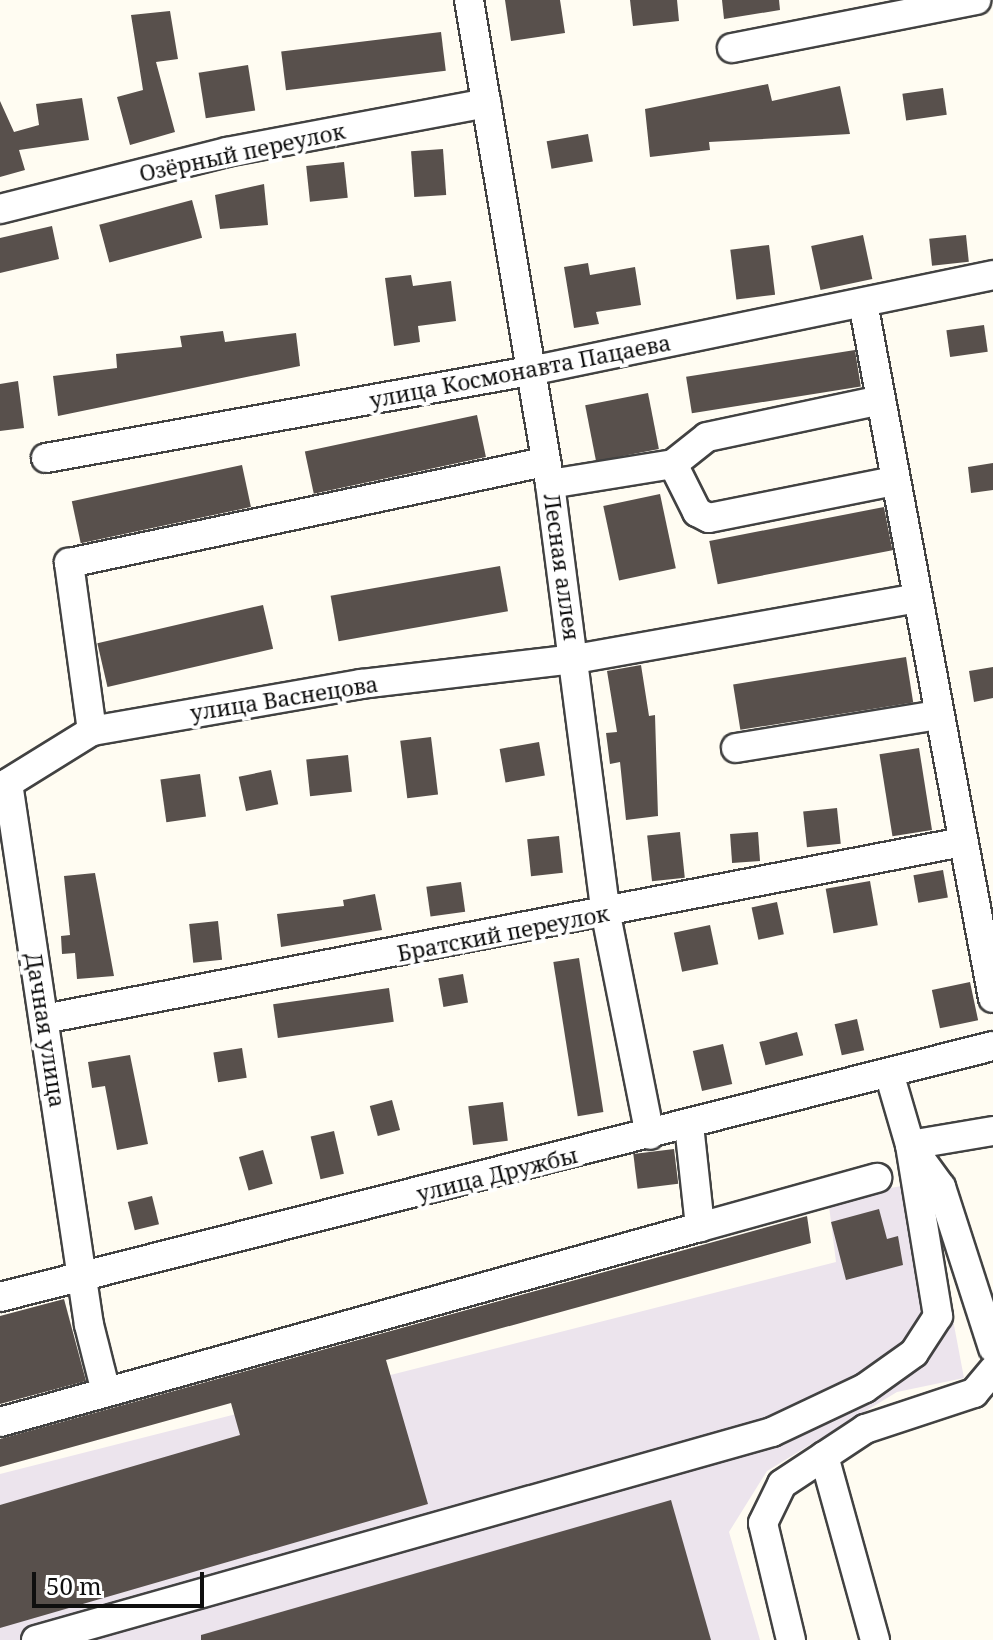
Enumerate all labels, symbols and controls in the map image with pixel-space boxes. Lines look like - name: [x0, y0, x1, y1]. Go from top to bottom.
- street label: Озёрный переулок: [137, 117, 347, 187]
- street label: улица Космонавта Пацаева: [367, 329, 673, 413]
- street label: Лесная аллея: [539, 492, 585, 642]
- street label: улица Васнецова: [188, 670, 380, 726]
- street label: Братский переулок: [395, 900, 611, 966]
- street label: Дачная улица: [21, 951, 71, 1109]
- street label: улица Дружбы: [414, 1141, 580, 1207]
- scale bar: [36, 1556, 208, 1606]
- text: 50 m: [46, 1569, 102, 1602]

